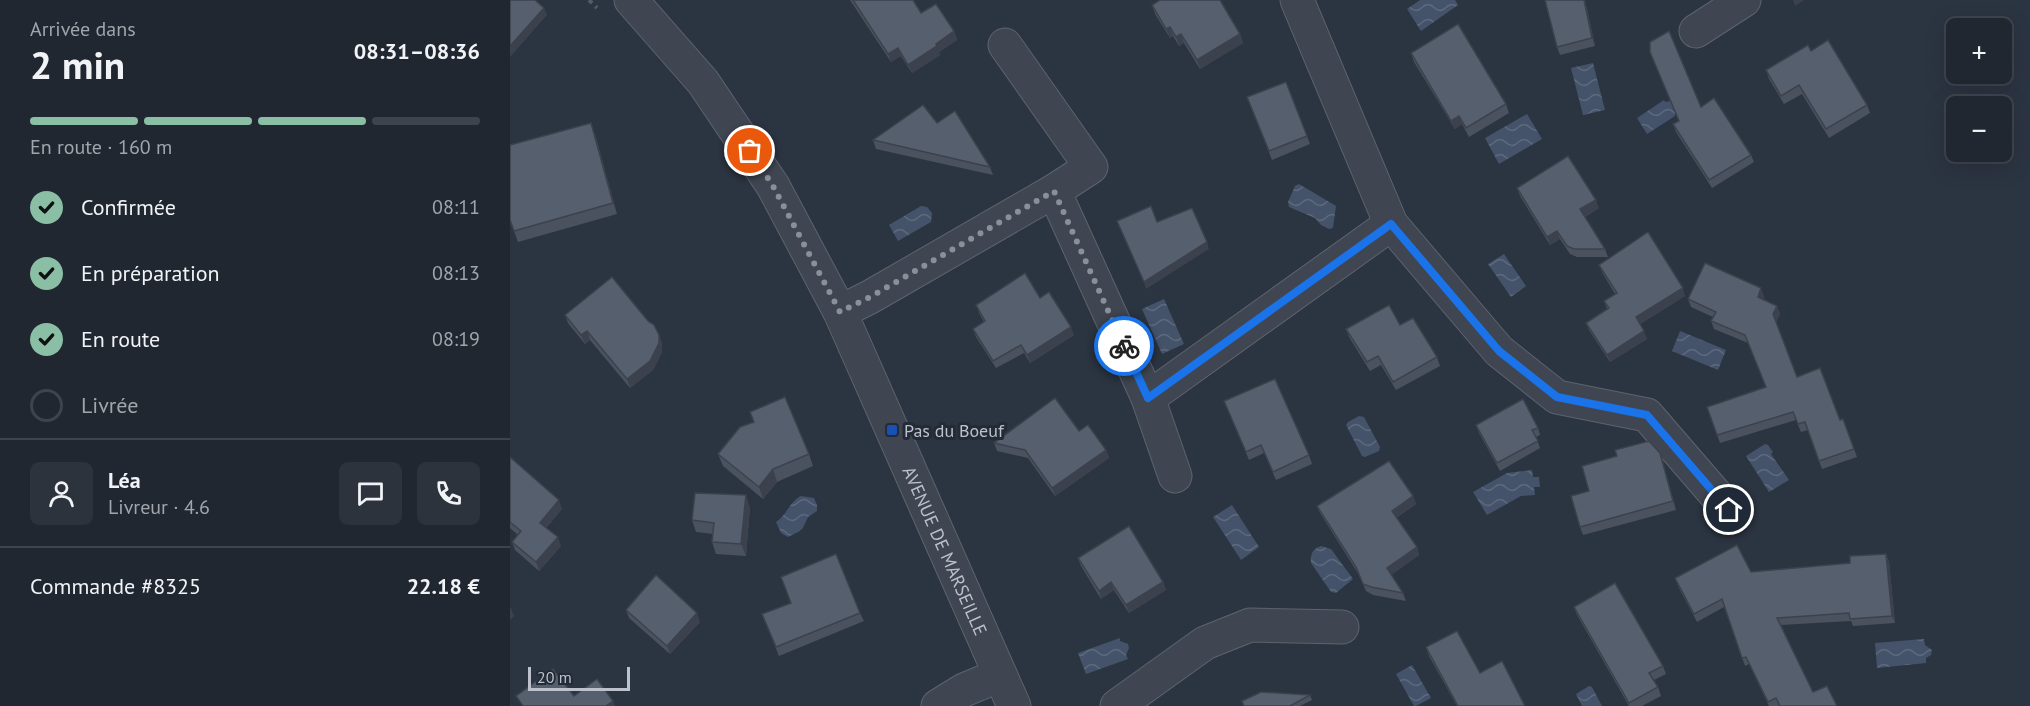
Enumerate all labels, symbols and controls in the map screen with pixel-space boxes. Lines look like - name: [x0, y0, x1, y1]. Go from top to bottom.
- text: Arrivée dans: [30, 16, 136, 42]
- map controls: [1946, 18, 2012, 162]
- button: +: [1946, 18, 2012, 84]
- text: 08:31–08:36: [354, 37, 480, 65]
- text: 2 min: [30, 39, 125, 90]
- button: −: [1946, 96, 2012, 162]
- pin: [724, 125, 775, 176]
- text: En route · 160 m: [30, 134, 172, 160]
- icon: bag: [733, 134, 766, 167]
- icon: check: [30, 191, 63, 224]
- text: Confirmée: [81, 193, 176, 221]
- text: 08:11: [432, 194, 480, 220]
- icon: check: [30, 257, 63, 290]
- text: En préparation: [81, 259, 220, 287]
- text: 08:13: [432, 260, 480, 286]
- courier: [1094, 316, 1154, 376]
- icon: check: [30, 323, 63, 356]
- text: En route: [81, 325, 160, 353]
- text: 08:19: [432, 326, 480, 352]
- icon: bike: [1108, 330, 1141, 363]
- text: Livrée: [81, 391, 138, 419]
- place label: Pas du Boeuf: [904, 419, 1005, 442]
- marker: Pas du Boeuf: [885, 423, 899, 437]
- button: person: [30, 462, 93, 525]
- button: chat: [339, 462, 402, 525]
- button: phone: [417, 462, 480, 525]
- street label: AVENUE DE MARSEILLE: [898, 462, 993, 639]
- text: Léa: [108, 466, 141, 494]
- pin: [1703, 484, 1754, 535]
- icon: home: [1712, 493, 1745, 526]
- text: Livreur · 4.6: [108, 494, 210, 520]
- text: Commande #8325: [30, 572, 201, 600]
- text: 22.18 €: [407, 572, 480, 600]
- scale bar: [528, 664, 630, 692]
- text: 20 m: [537, 667, 572, 687]

